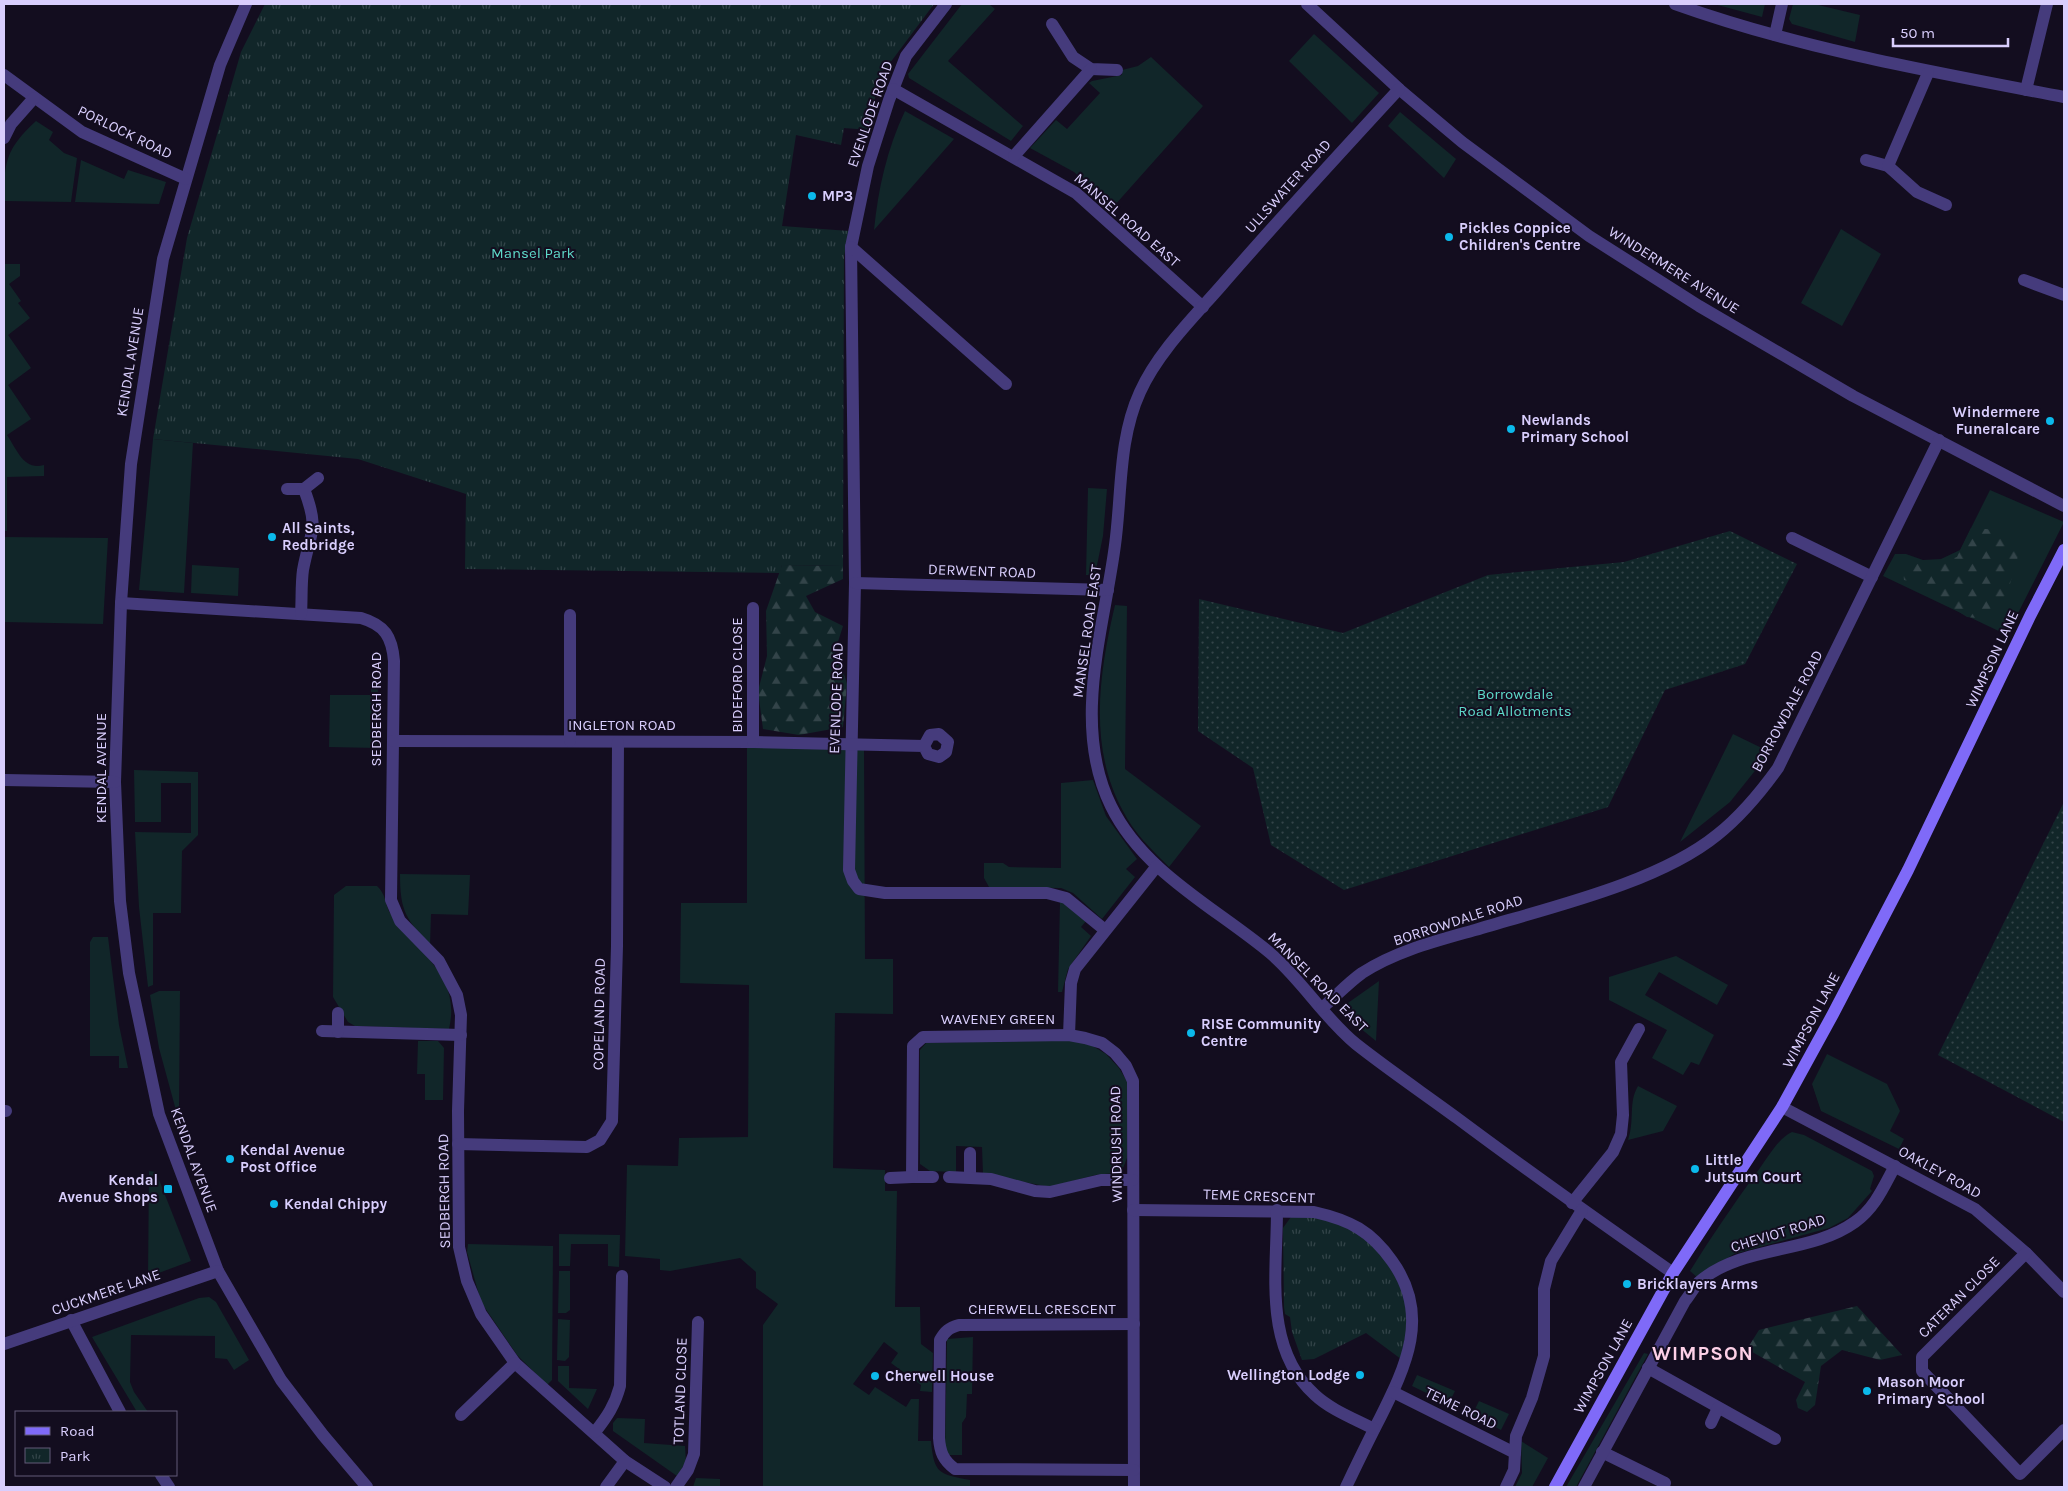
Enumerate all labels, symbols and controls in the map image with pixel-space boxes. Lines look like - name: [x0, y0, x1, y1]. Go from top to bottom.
- scale bar: [1893, 15, 2008, 47]
- text: 50 m: [1900, 24, 1935, 42]
- street label: EVENLODE ROAD: [843, 58, 897, 170]
- street label: PORLOCK ROAD: [75, 101, 175, 163]
- street label: ULLSWATER ROAD: [1241, 135, 1335, 237]
- street label: MANSEL ROAD EAST: [1070, 169, 1184, 271]
- place label: MP3: [822, 187, 853, 205]
- marker: MP3: [806, 190, 818, 202]
- place label: Pickles Coppice Children's Centre: [1459, 219, 1581, 254]
- street label: WINDERMERE AVENUE: [1605, 222, 1743, 318]
- marker: Pickles Coppice Children's Centre: [1443, 231, 1455, 243]
- park label: Mansel Park: [491, 244, 575, 262]
- street label: KENDAL AVENUE: [112, 306, 148, 418]
- place label: Windermere Funeralcare: [1952, 403, 2040, 438]
- place label: Newlands Primary School: [1521, 411, 1629, 446]
- marker: Windermere Funeralcare: [2044, 415, 2056, 427]
- marker: Newlands Primary School: [1505, 423, 1517, 435]
- place label: All Saints, Redbridge: [282, 519, 355, 554]
- marker: All Saints, Redbridge: [266, 531, 278, 543]
- street label: DERWENT ROAD: [928, 560, 1036, 582]
- street label: MANSEL ROAD EAST: [1069, 563, 1105, 699]
- street label: WIMPSON LANE: [1962, 607, 2022, 711]
- street label: BIDEFORD CLOSE: [728, 617, 746, 733]
- street label: EVENLODE ROAD: [825, 642, 847, 754]
- street label: BORROWDALE ROAD: [1747, 647, 1827, 775]
- street label: SEDBERGH ROAD: [367, 652, 385, 766]
- park label: Borrowdale Road Allotments: [1458, 685, 1572, 720]
- street label: KENDAL AVENUE: [92, 713, 110, 823]
- street label: INGLETON ROAD: [568, 716, 676, 734]
- street label: BORROWDALE ROAD: [1391, 891, 1525, 949]
- street label: MANSEL ROAD EAST: [1264, 928, 1372, 1036]
- street label: COPELAND ROAD: [589, 958, 609, 1070]
- street label: WIMPSON LANE: [1778, 969, 1844, 1071]
- street label: WAVENEY GREEN: [941, 1010, 1055, 1028]
- place label: RISE Community Centre: [1201, 1015, 1321, 1050]
- marker: RISE Community Centre: [1185, 1027, 1197, 1039]
- street label: WINDRUSH ROAD: [1106, 1085, 1126, 1203]
- street label: KENDAL AVENUE: [167, 1105, 221, 1215]
- street label: SEDBERGH ROAD: [434, 1133, 454, 1249]
- place label: Kendal Avenue Post Office: [240, 1141, 345, 1176]
- street label: OAKLEY ROAD: [1895, 1142, 1985, 1202]
- place label: Little Jutsum Court: [1705, 1151, 1802, 1186]
- marker: Kendal Avenue Post Office: [224, 1153, 236, 1165]
- marker: Little Jutsum Court: [1689, 1163, 1701, 1175]
- place label: Kendal Avenue Shops: [58, 1171, 158, 1206]
- marker: Kendal Avenue Shops: [162, 1183, 174, 1195]
- street label: TEME CRESCENT: [1203, 1185, 1316, 1207]
- place label: Kendal Chippy: [284, 1195, 388, 1213]
- marker: Kendal Chippy: [268, 1198, 280, 1210]
- street label: CHEVIOT ROAD: [1728, 1210, 1828, 1256]
- street label: CATERAN CLOSE: [1914, 1252, 2004, 1342]
- street label: CUCKMERE LANE: [49, 1265, 163, 1319]
- place label: Bricklayers Arms: [1637, 1275, 1758, 1293]
- marker: Bricklayers Arms: [1621, 1278, 1633, 1290]
- street label: CHERWELL CRESCENT: [968, 1300, 1116, 1318]
- street label: WIMPSON LANE: [1570, 1315, 1636, 1417]
- street label: TOTLAND CLOSE: [669, 1337, 691, 1445]
- district label: WIMPSON: [1652, 1342, 1754, 1365]
- place label: Wellington Lodge: [1227, 1366, 1350, 1384]
- place label: Cherwell House: [885, 1367, 994, 1385]
- marker: Wellington Lodge: [1354, 1369, 1366, 1381]
- marker: Cherwell House: [869, 1370, 881, 1382]
- place label: Mason Moor Primary School: [1877, 1373, 1985, 1408]
- street label: TEME ROAD: [1422, 1383, 1500, 1433]
- marker: Mason Moor Primary School: [1861, 1385, 1873, 1397]
- legend: [15, 1411, 178, 1476]
- text: Road: [60, 1422, 95, 1440]
- text: Park: [60, 1447, 90, 1465]

